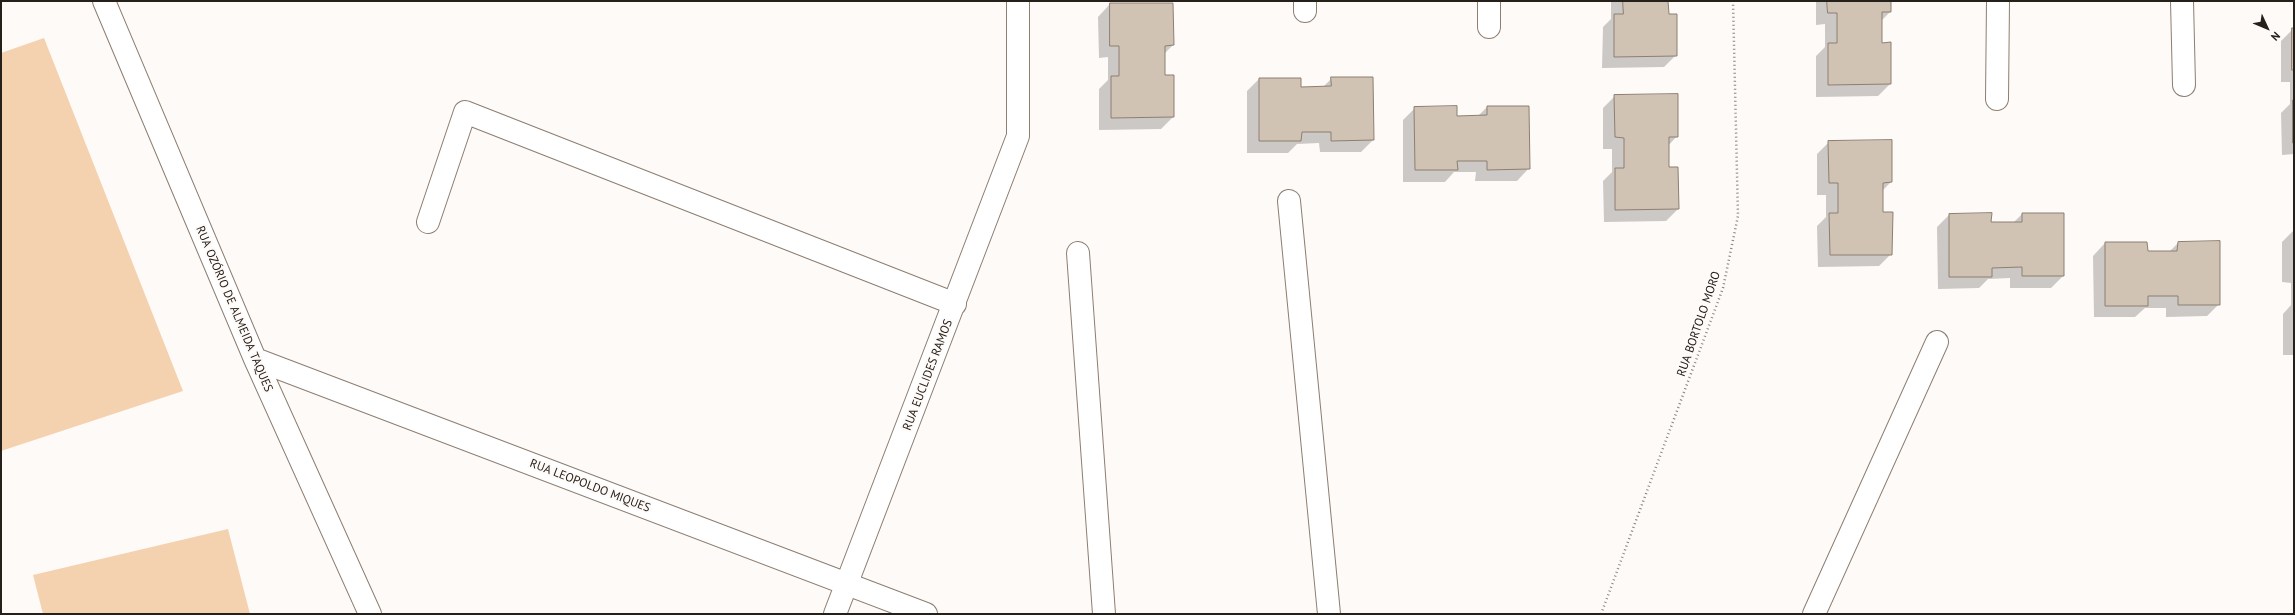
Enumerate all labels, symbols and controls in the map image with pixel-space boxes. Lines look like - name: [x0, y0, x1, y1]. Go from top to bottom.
- north arrow: [2247, 8, 2287, 48]
- text: N: [2268, 29, 2283, 44]
- street label: RUA OZÓRIO DE ALMEIDA TAQUES: [192, 224, 276, 394]
- street label: RUA BORTOLO MORO: [1674, 269, 1724, 379]
- street label: RUA EUCLIDES RAMOS: [900, 317, 956, 433]
- street label: RUA LEOPOLDO MIQUES: [528, 456, 652, 516]

